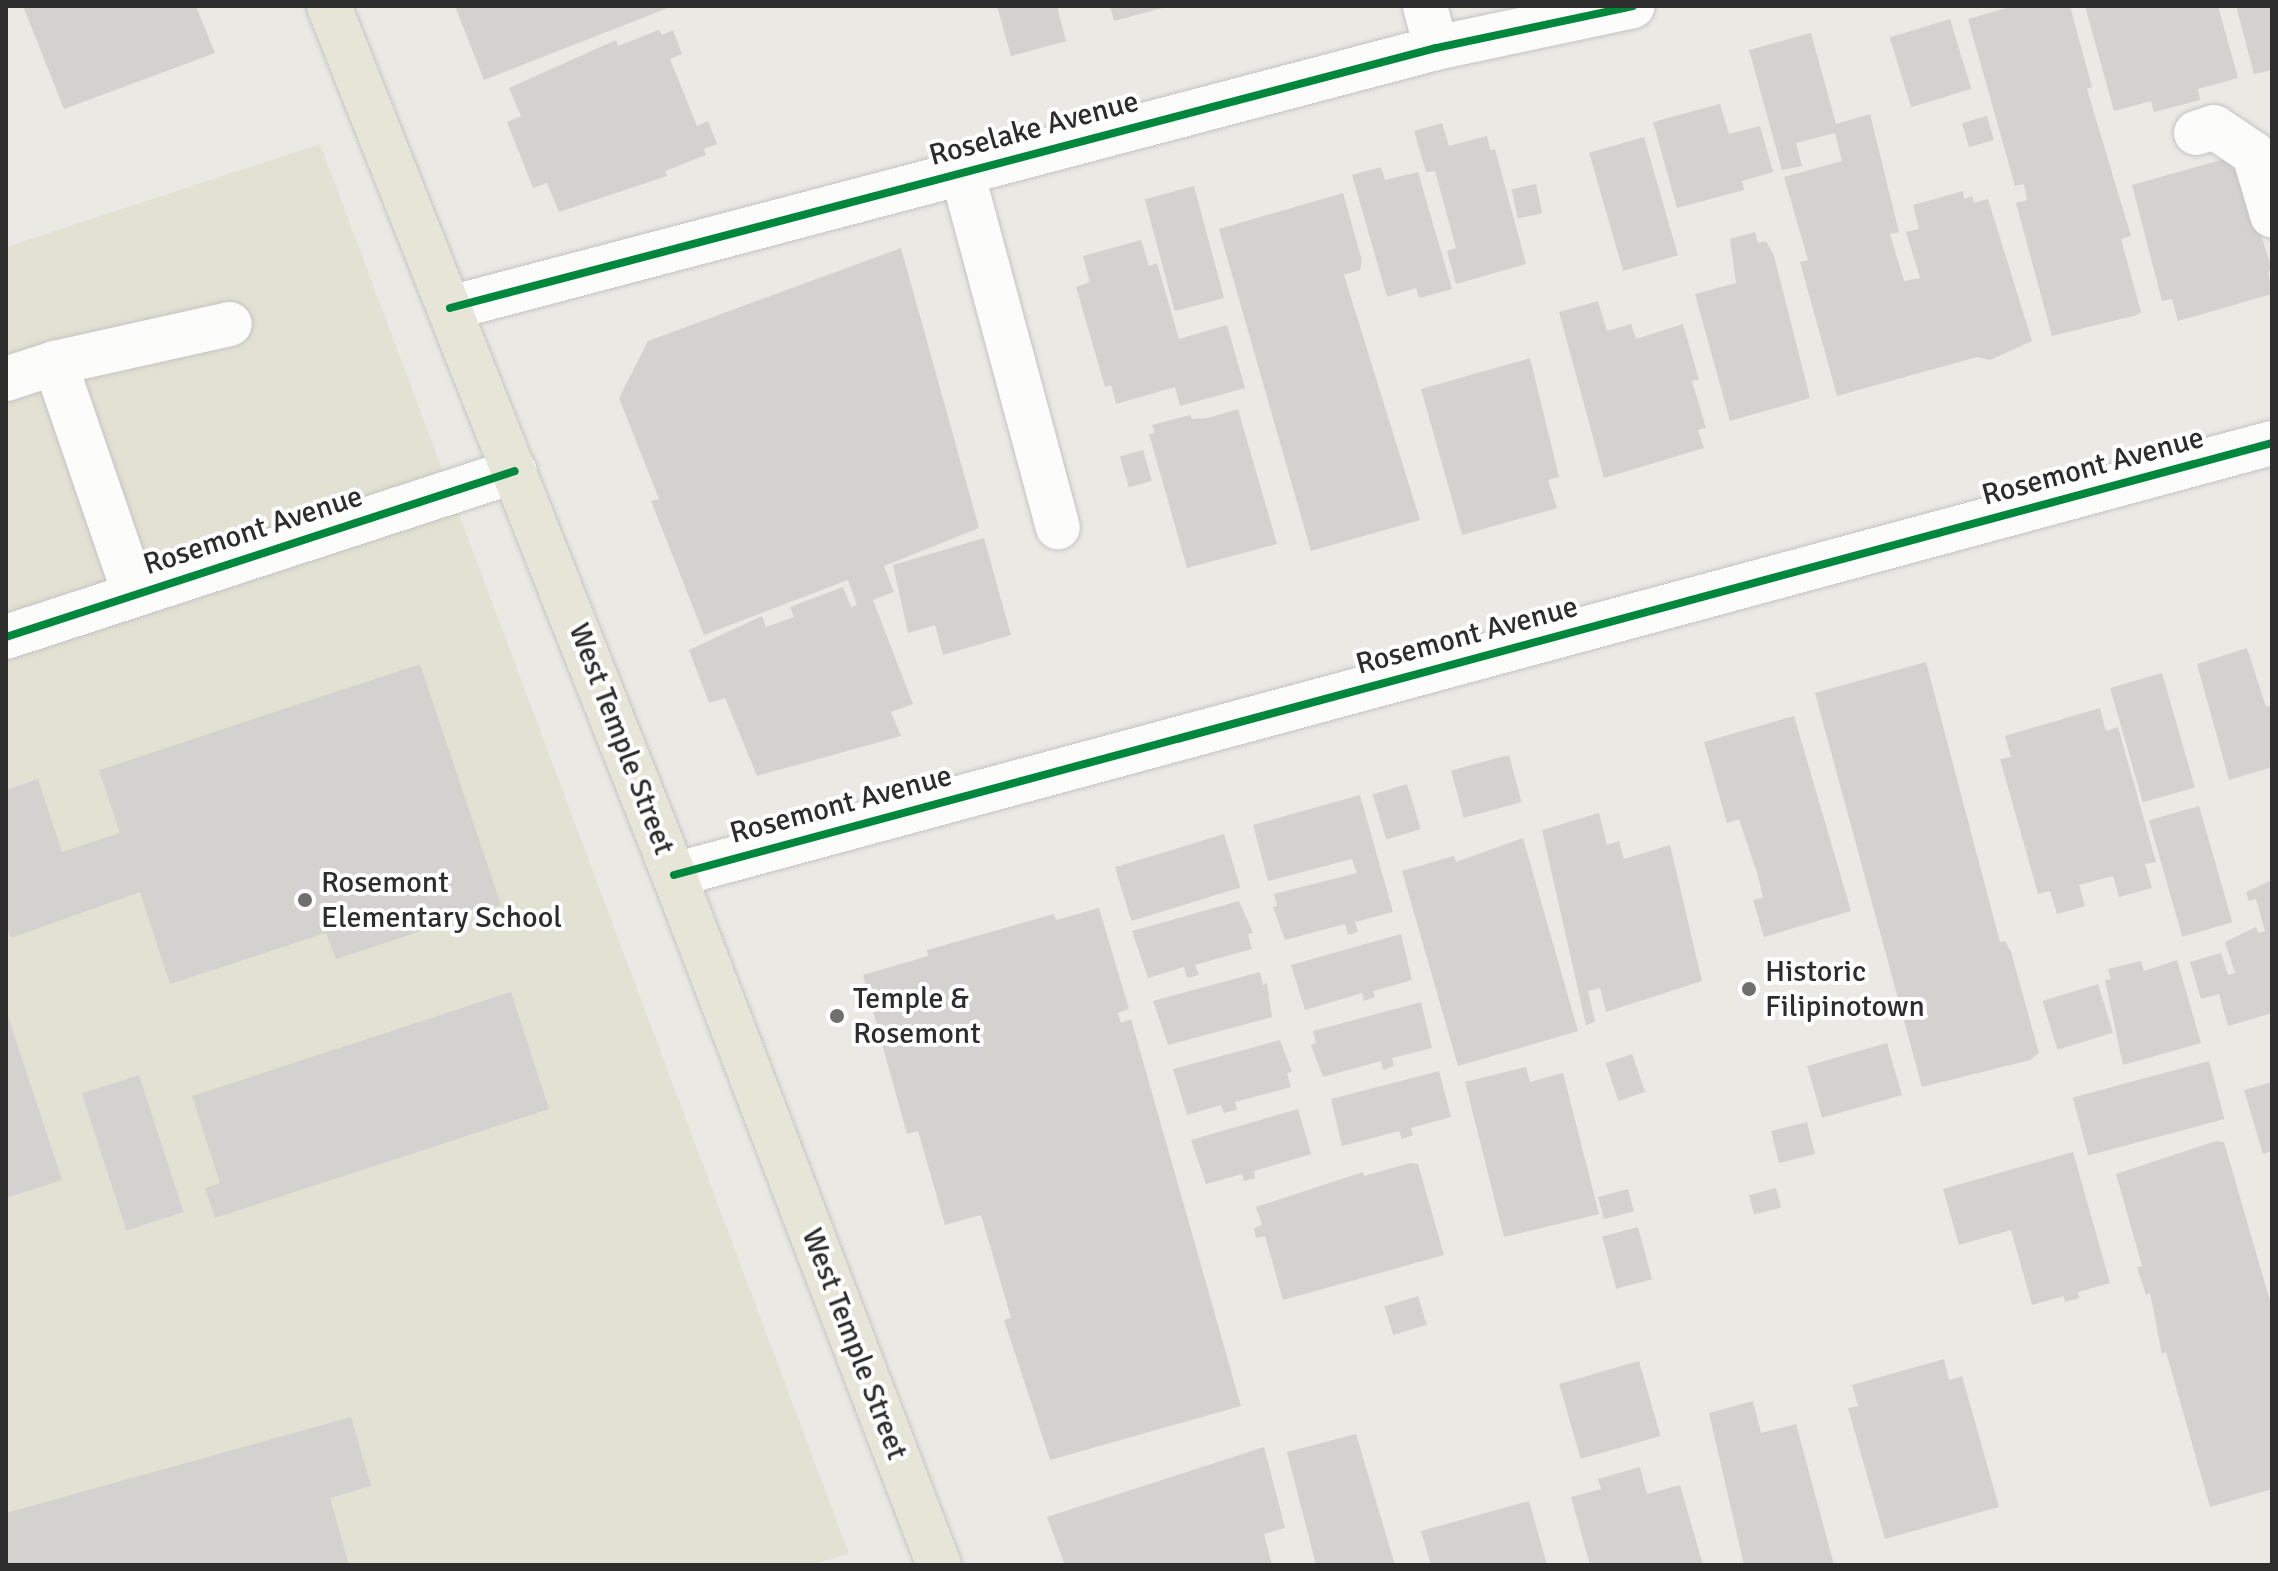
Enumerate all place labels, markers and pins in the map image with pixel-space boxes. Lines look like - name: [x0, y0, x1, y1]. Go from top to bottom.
- place label: Rosemont Elementary School: [321, 865, 562, 936]
- marker: Rosemont Elementary School: [296, 891, 314, 909]
- place label: Historic Filipinotown: [1765, 954, 1925, 1024]
- marker: Historic Filipinotown: [1740, 980, 1758, 998]
- place label: Temple & Rosemont: [853, 981, 981, 1052]
- marker: Temple & Rosemont: [828, 1007, 846, 1025]

